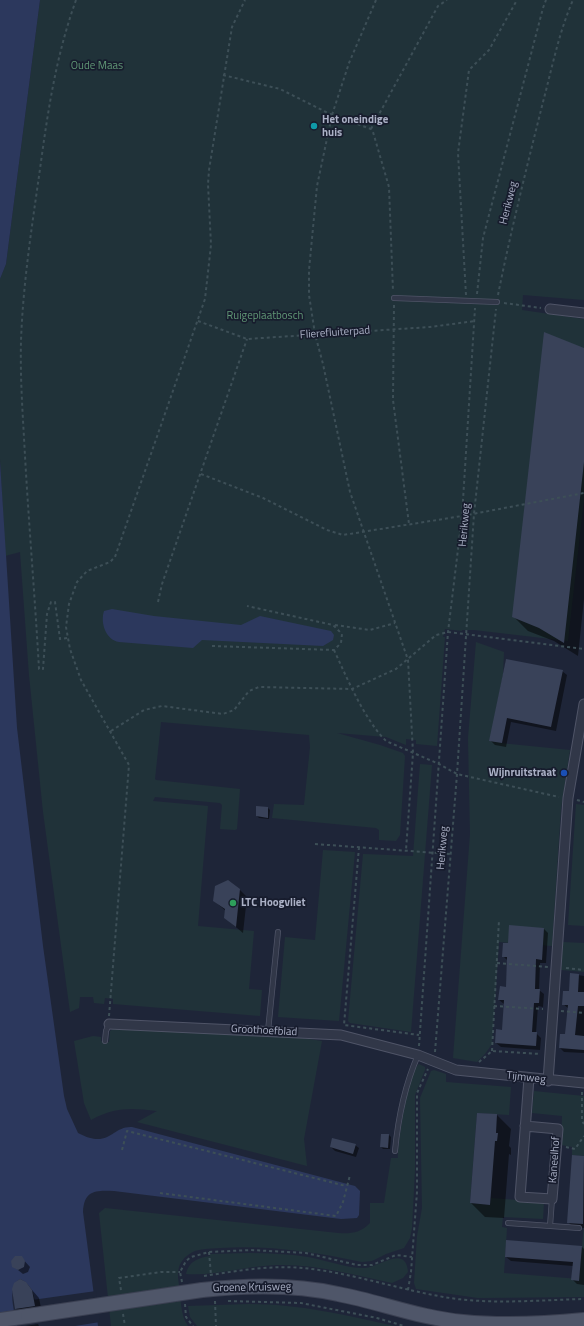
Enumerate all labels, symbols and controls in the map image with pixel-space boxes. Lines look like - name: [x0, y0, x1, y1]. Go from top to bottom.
- park label: Oude Maas: [71, 59, 123, 73]
- place label: Het oneindige huis: [322, 113, 388, 139]
- marker: Het oneindige huis: [309, 121, 319, 131]
- street label: Herikweg: [497, 180, 521, 226]
- park label: Ruigeplaatbosch: [227, 309, 303, 323]
- street label: Flierefluiterpad: [299, 324, 371, 342]
- street label: Herikweg: [457, 503, 473, 547]
- place label: Wijnruitstraat: [488, 766, 556, 780]
- marker: Wijnruitstraat: [559, 768, 569, 778]
- street label: Herikweg: [435, 826, 451, 870]
- place label: LTC Hoogvliet: [241, 896, 305, 910]
- marker: LTC Hoogvliet: [228, 898, 238, 908]
- street label: Groothoefblad: [230, 1023, 298, 1039]
- street label: Tijmweg: [506, 1069, 546, 1087]
- street label: Kaneelhof: [547, 1136, 563, 1184]
- street label: Groene Kruisweg: [213, 1281, 291, 1295]

